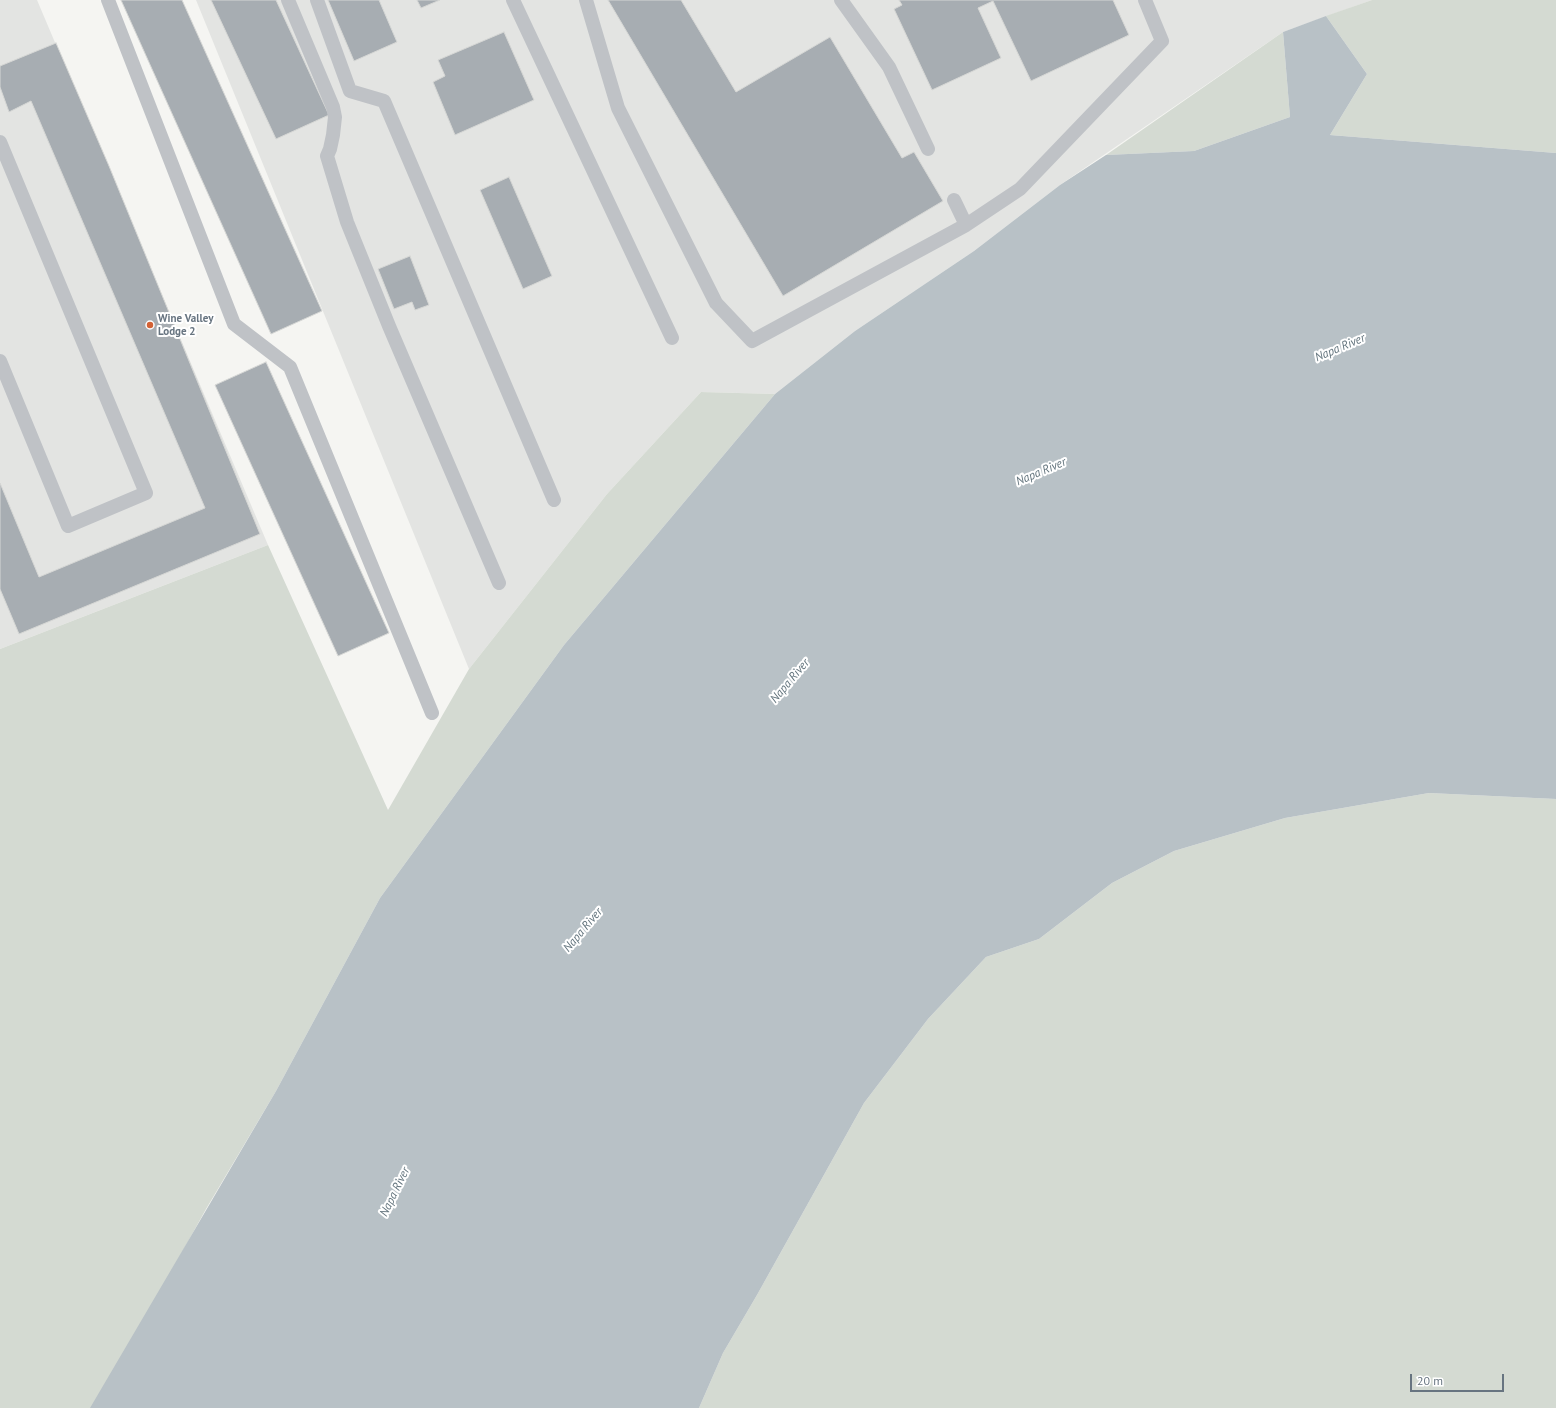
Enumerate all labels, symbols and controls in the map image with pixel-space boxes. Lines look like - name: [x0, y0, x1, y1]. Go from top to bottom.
- place label: Wine Valley Lodge 2: [158, 312, 213, 338]
- marker: Wine Valley Lodge 2: [145, 320, 155, 330]
- water label: Napa River: [1313, 331, 1367, 365]
- water label: Napa River: [1014, 455, 1068, 489]
- water label: Napa River: [767, 656, 813, 706]
- water label: Napa River: [560, 905, 606, 955]
- water label: Napa River: [377, 1165, 413, 1219]
- scale bar: [1412, 1366, 1506, 1392]
- text: 20 m: [1417, 1373, 1443, 1388]

